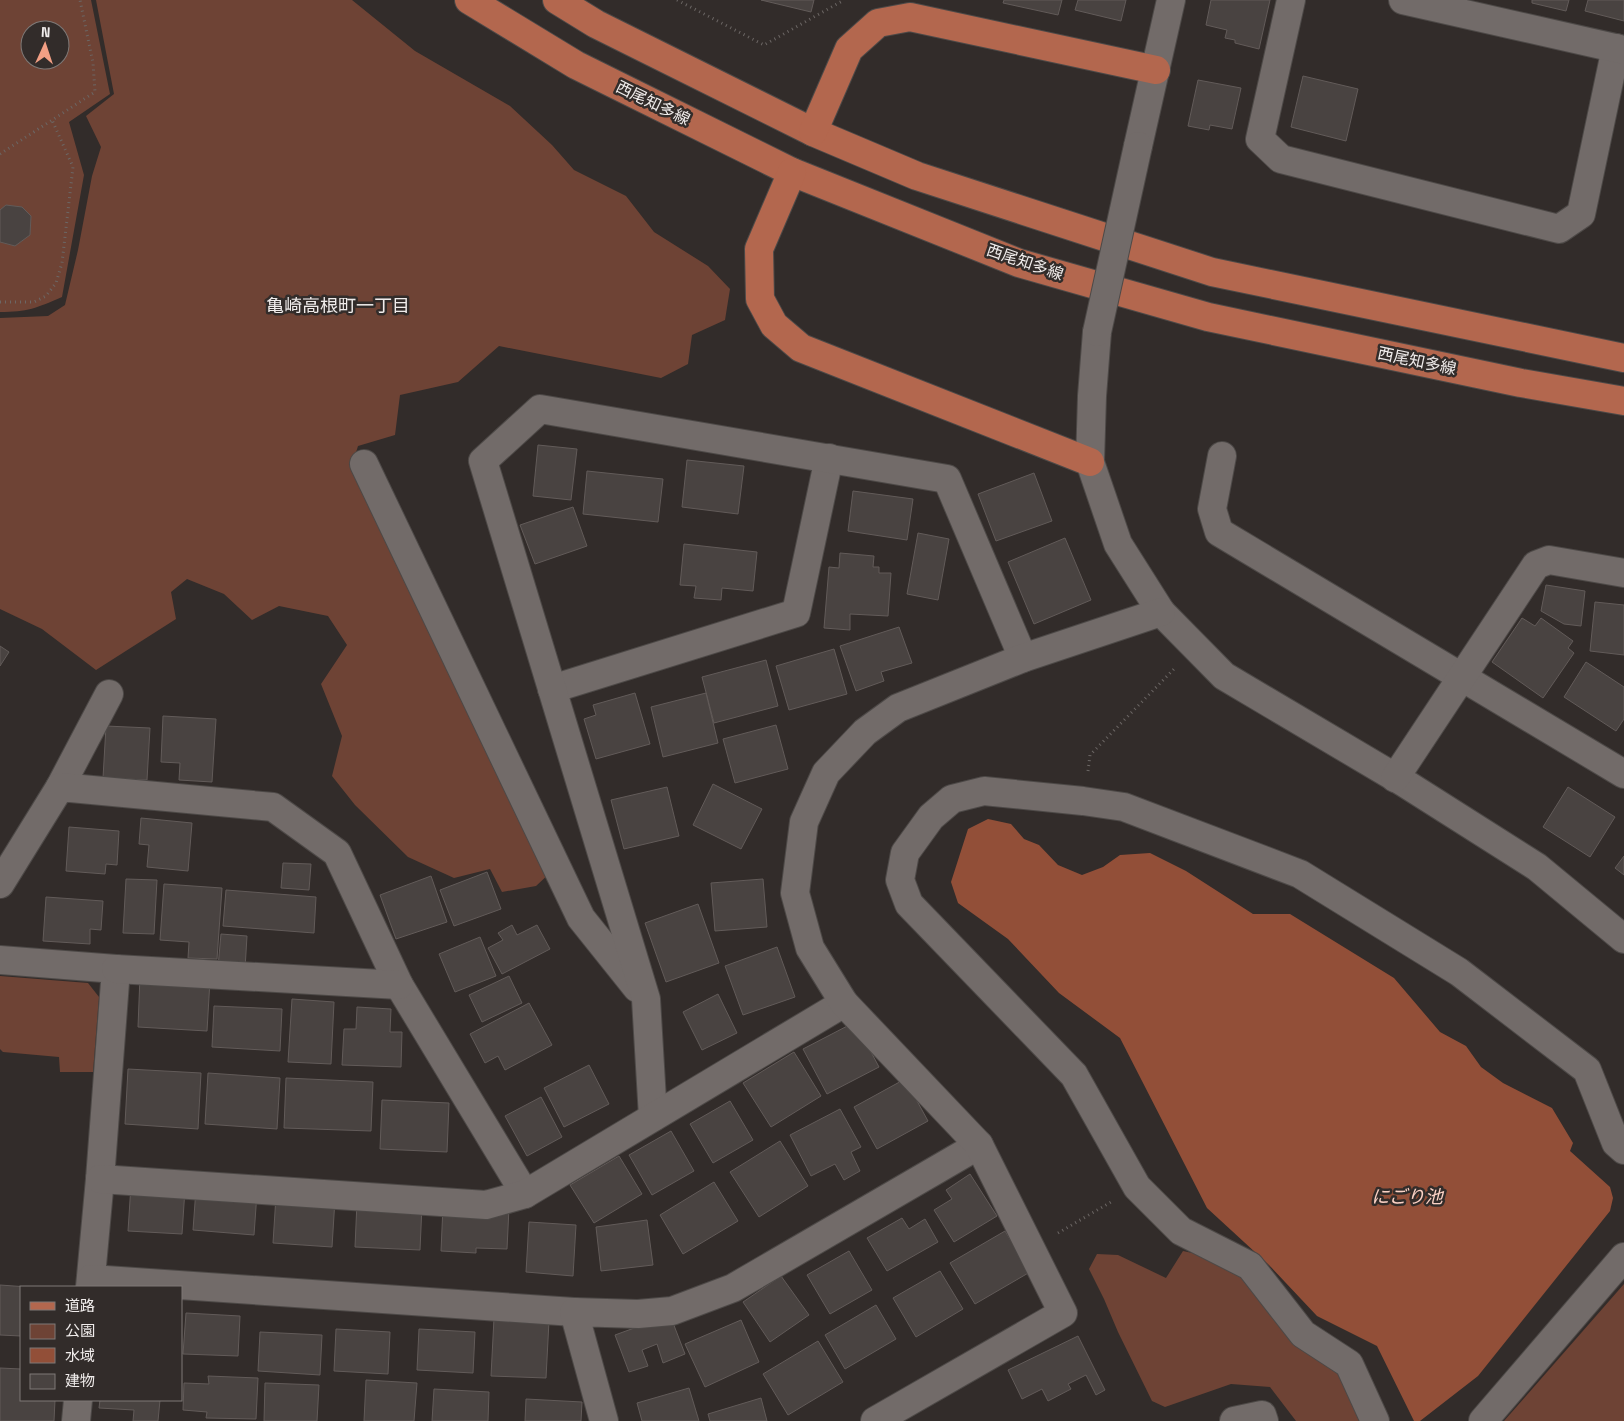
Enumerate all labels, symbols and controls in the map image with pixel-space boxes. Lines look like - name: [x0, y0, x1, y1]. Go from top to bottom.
- north arrow: [20, 20, 70, 70]
- text: N: [41, 23, 51, 41]
- street label: 西尾知多線: [612, 76, 694, 130]
- street label: 西尾知多線: [984, 239, 1066, 285]
- district label: 亀崎高根町一丁目: [266, 294, 410, 317]
- street label: 西尾知多線: [1376, 342, 1458, 380]
- water label: にごり池: [1371, 1185, 1445, 1208]
- legend: [20, 1286, 182, 1401]
- text: 道路: [65, 1296, 95, 1315]
- text: 公園: [65, 1321, 95, 1340]
- text: 水域: [65, 1346, 95, 1365]
- text: 建物: [65, 1371, 95, 1390]

